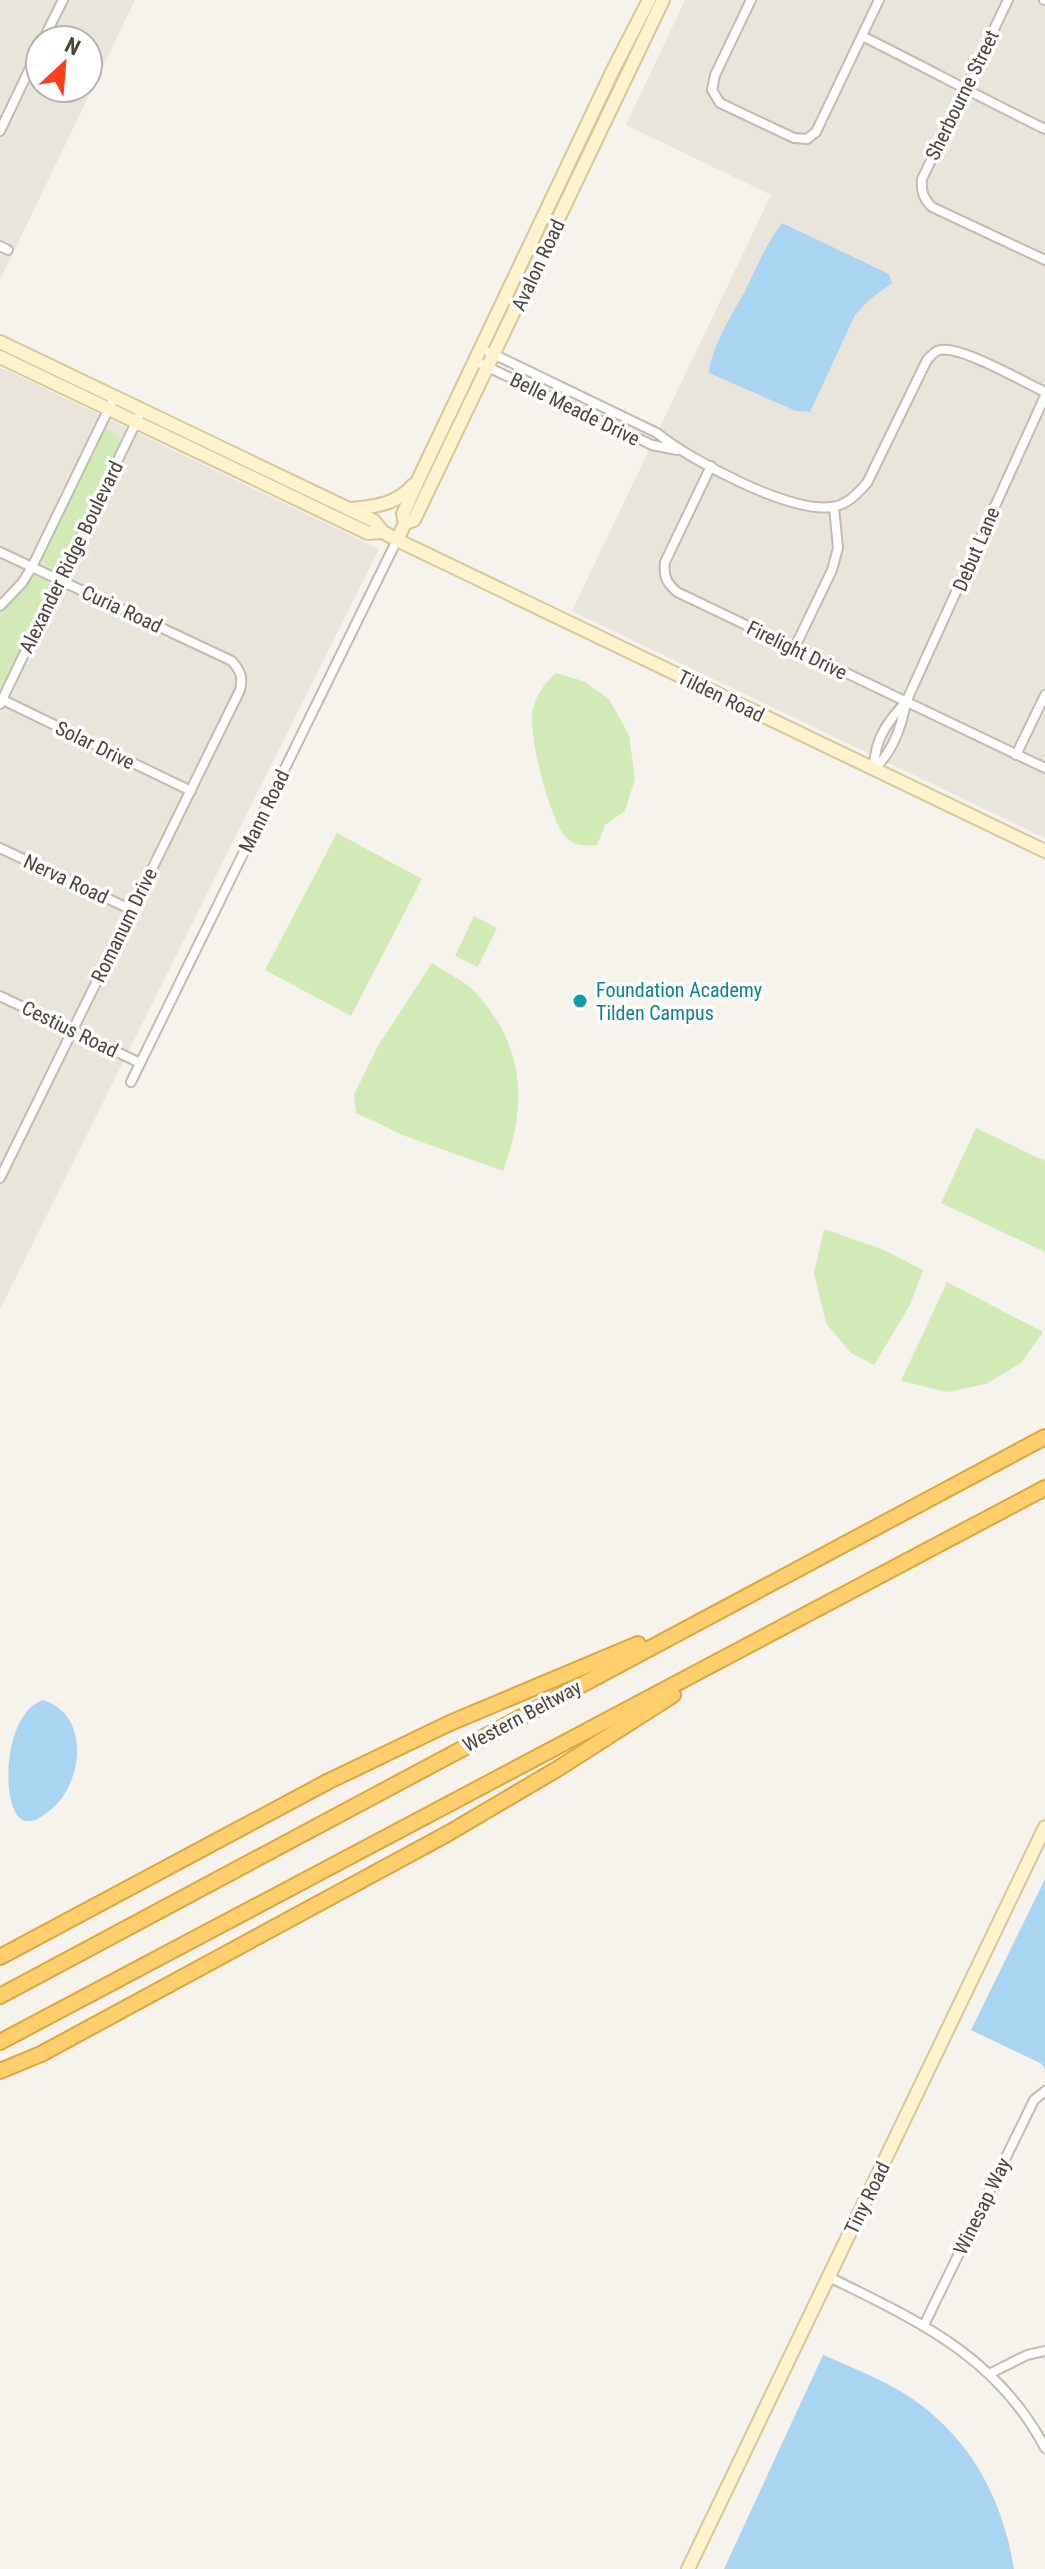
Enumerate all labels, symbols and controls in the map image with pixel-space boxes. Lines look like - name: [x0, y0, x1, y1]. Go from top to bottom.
- north arrow: [24, 24, 104, 104]
- street label: Sherbourne Street: [920, 26, 1004, 164]
- text: N: [61, 32, 84, 61]
- street label: Avalon Road: [506, 215, 570, 315]
- street label: Belle Meade Drive: [506, 367, 644, 451]
- street label: Alexander Ridge Boulevard: [14, 457, 128, 657]
- street label: Debut Lane: [948, 503, 1004, 595]
- street label: Curia Road: [78, 580, 166, 638]
- street label: Firelight Drive: [743, 615, 851, 685]
- street label: Tilden Road: [674, 665, 768, 727]
- street label: Solar Drive: [51, 716, 139, 774]
- street label: Mann Road: [234, 766, 294, 856]
- street label: Nerva Road: [20, 849, 112, 909]
- street label: Romanum Drive: [86, 864, 162, 986]
- place label: Foundation Academy Tilden Campus: [596, 978, 762, 1025]
- marker: Foundation Academy Tilden Campus: [571, 992, 589, 1010]
- street label: Cestius Road: [18, 995, 122, 1063]
- street label: Western Beltway: [459, 1675, 585, 1757]
- street label: Winesap Way: [948, 2154, 1016, 2258]
- street label: Tiny Road: [839, 2158, 895, 2238]

